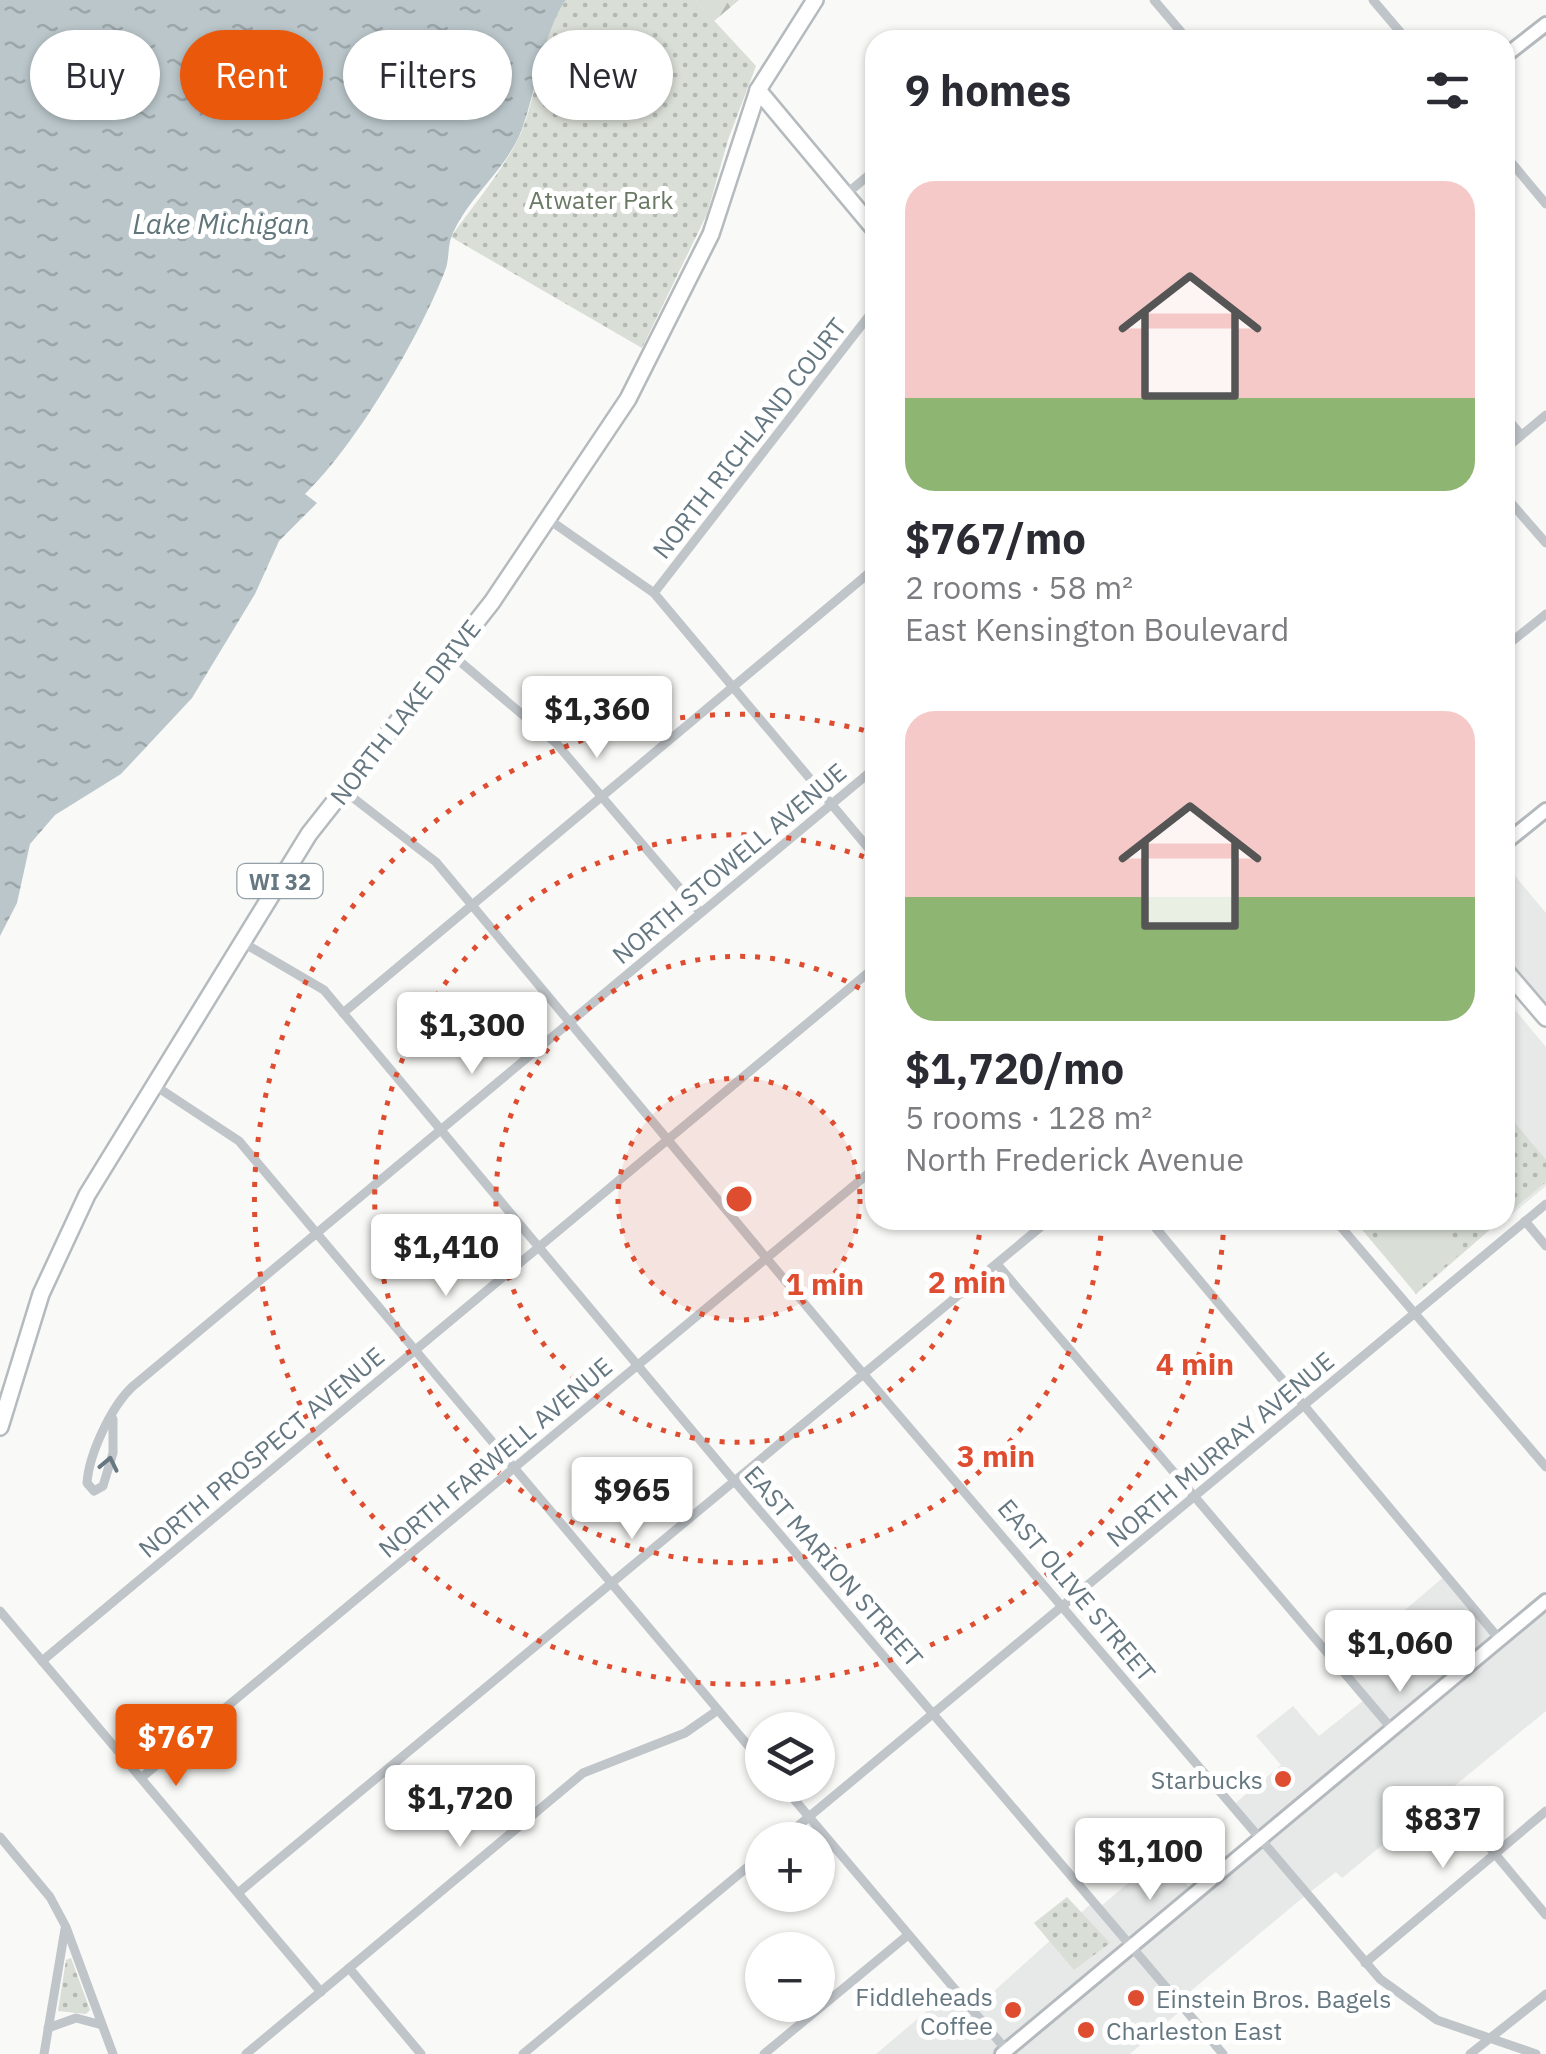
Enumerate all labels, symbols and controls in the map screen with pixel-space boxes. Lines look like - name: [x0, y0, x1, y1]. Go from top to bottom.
- chip: Buy: [30, 30, 160, 120]
- chip: Rent: [180, 30, 323, 120]
- chip: Filters: [343, 30, 512, 120]
- chip: New: [532, 30, 673, 120]
- text: 9 homes: [905, 63, 1071, 118]
- icon: filters: [1420, 63, 1475, 118]
- park label: Atwater Park: [528, 183, 674, 216]
- water label: Lake Michigan: [133, 205, 309, 242]
- icon: home: [1100, 246, 1280, 426]
- street label: NORTH RICHLAND COURT: [645, 311, 853, 565]
- text: $767/mo: [905, 511, 1086, 566]
- text: 2 rooms · 58 m²: [905, 566, 1133, 608]
- text: East Kensington Boulevard: [905, 608, 1289, 650]
- street label: NORTH LAKE DRIVE: [322, 613, 488, 811]
- pin: $1,360: [516, 676, 678, 761]
- text: $1,360: [544, 687, 650, 729]
- street label: NORTH STOWELL AVENUE: [605, 755, 853, 971]
- icon: home: [1100, 776, 1280, 956]
- road number: WI 32: [238, 864, 322, 898]
- pin: $1,300: [391, 992, 553, 1077]
- text: $1,300: [419, 1003, 525, 1045]
- text: $1,720/mo: [905, 1041, 1124, 1096]
- text: 5 rooms · 128 m²: [905, 1096, 1152, 1138]
- text: North Frederick Avenue: [905, 1138, 1244, 1180]
- centre of rings: [721, 1181, 757, 1217]
- pin: $1,410: [365, 1214, 527, 1299]
- text: $1,410: [393, 1225, 499, 1267]
- text: 2 min: [928, 1262, 1006, 1301]
- text: 1 min: [786, 1264, 864, 1303]
- street label: NORTH PROSPECT AVENUE: [131, 1339, 391, 1565]
- street label: NORTH MURRAY AVENUE: [1099, 1344, 1341, 1554]
- text: 4 min: [1156, 1344, 1234, 1383]
- street label: NORTH FARWELL AVENUE: [371, 1349, 619, 1565]
- text: 3 min: [957, 1436, 1035, 1475]
- one-way arrow: [98, 1456, 119, 1473]
- pin: $965: [573, 1457, 691, 1542]
- street label: EAST MARION STREET: [737, 1458, 931, 1674]
- text: $965: [594, 1468, 670, 1510]
- street label: EAST OLIVE STREET: [991, 1492, 1163, 1688]
- pin: $1,060: [1319, 1610, 1481, 1695]
- text: $1,060: [1347, 1621, 1453, 1663]
- pin: $767: [117, 1704, 235, 1789]
- map controls: [745, 1712, 835, 2022]
- button: layers: [745, 1712, 835, 1802]
- text: $767: [138, 1715, 214, 1757]
- place label: Starbucks: [1151, 1763, 1263, 1796]
- pin: $1,720: [379, 1765, 541, 1850]
- marker: Starbucks: [1272, 1768, 1294, 1790]
- text: $1,720: [407, 1776, 513, 1818]
- pin: $837: [1384, 1786, 1502, 1871]
- text: $837: [1405, 1797, 1481, 1839]
- pin: $1,100: [1069, 1818, 1231, 1903]
- button: +: [745, 1822, 835, 1912]
- text: $1,100: [1097, 1829, 1203, 1871]
- button: −: [745, 1932, 835, 2022]
- place label: Fiddleheads Coffee: [855, 1980, 993, 2042]
- place label: Einstein Bros. Bagels: [1156, 1982, 1391, 2015]
- marker: Einstein Bros. Bagels: [1125, 1987, 1147, 2009]
- marker: Fiddleheads Coffee: [1002, 1999, 1024, 2021]
- place label: Charleston East: [1106, 2014, 1282, 2047]
- marker: Charleston East: [1075, 2019, 1097, 2041]

